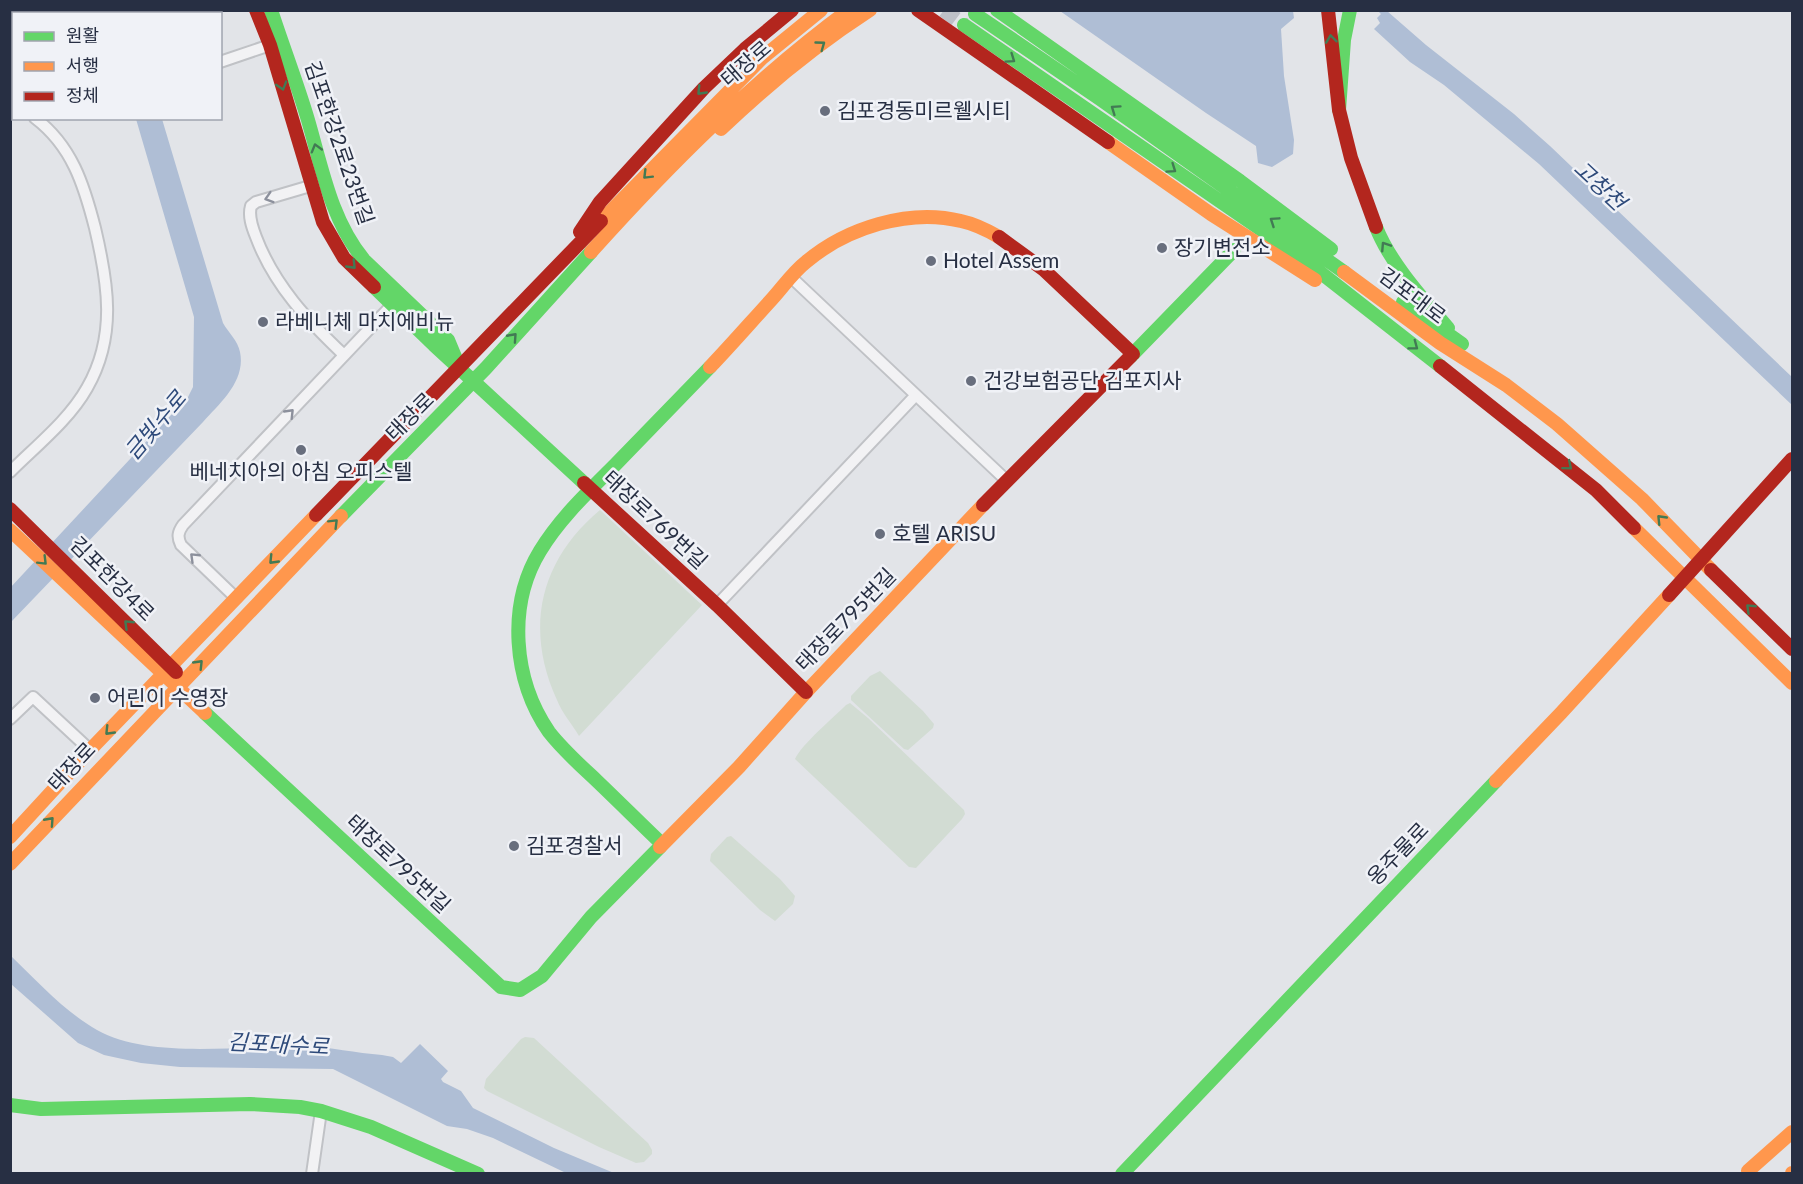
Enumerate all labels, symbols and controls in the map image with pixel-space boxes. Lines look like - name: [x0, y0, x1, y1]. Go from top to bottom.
- legend: [12, 12, 222, 120]
- text: 원활: [66, 24, 99, 46]
- street label: 태장로: [715, 34, 775, 91]
- one-way arrow: [1325, 34, 1337, 43]
- one-way arrow: [814, 42, 825, 53]
- one-way arrow: [1005, 52, 1016, 63]
- text: 서행: [66, 54, 99, 76]
- street label: 김포한강2로23번길: [301, 57, 380, 228]
- one-way arrow: [275, 80, 287, 90]
- text: 정체: [66, 84, 99, 106]
- one-way arrow: [697, 84, 708, 94]
- place label: 김포경동미르웰시티: [837, 97, 1011, 122]
- marker: 김포경동미르웰시티: [818, 104, 832, 118]
- one-way arrow: [1110, 105, 1121, 116]
- one-way arrow: [311, 143, 323, 154]
- water label: 고창천: [1569, 154, 1634, 217]
- one-way arrow: [1166, 162, 1177, 173]
- one-way arrow: [643, 168, 654, 178]
- one-way arrow: [264, 191, 275, 203]
- one-way arrow: [1270, 217, 1281, 228]
- place label: 장기변전소: [1174, 234, 1271, 259]
- marker: 장기변전소: [1155, 241, 1169, 255]
- one-way arrow: [1381, 242, 1393, 252]
- place label: Hotel Assem: [943, 247, 1059, 272]
- marker: Hotel Assem: [924, 254, 938, 268]
- one-way arrow: [345, 259, 356, 269]
- street label: 김포대로: [1375, 262, 1451, 328]
- place label: 라베니체 마치에비뉴: [275, 308, 454, 333]
- marker: 라베니체 마치에비뉴: [256, 315, 270, 329]
- one-way arrow: [506, 334, 517, 344]
- one-way arrow: [1407, 339, 1418, 350]
- place label: 건강보험공단 김포지사: [983, 367, 1182, 392]
- marker: 건강보험공단 김포지사: [964, 374, 978, 388]
- water label: 금빛수로: [118, 384, 192, 464]
- street label: 태장로: [380, 387, 438, 445]
- one-way arrow: [282, 409, 293, 420]
- marker: 베네치아의 아침 오피스텔: [294, 443, 308, 457]
- place label: 베네치아의 아침 오피스텔: [189, 458, 413, 483]
- one-way arrow: [1561, 459, 1572, 470]
- street label: 태장로769번길: [599, 464, 713, 573]
- one-way arrow: [1657, 515, 1668, 525]
- one-way arrow: [326, 520, 337, 531]
- place label: 호텔 ARISU: [892, 520, 996, 545]
- marker: 호텔 ARISU: [873, 527, 887, 541]
- street label: 김포한강4로: [66, 531, 160, 625]
- one-way arrow: [269, 553, 280, 563]
- one-way arrow: [35, 554, 46, 565]
- one-way arrow: [191, 554, 202, 565]
- street label: 태장로795번길: [790, 562, 900, 676]
- one-way arrow: [1747, 605, 1758, 616]
- one-way arrow: [124, 620, 135, 631]
- one-way arrow: [192, 660, 203, 671]
- place label: 어린이 수영장: [107, 684, 228, 709]
- marker: 어린이 수영장: [88, 691, 102, 705]
- one-way arrow: [105, 724, 116, 734]
- street label: 태장로: [42, 736, 100, 796]
- street label: 태장로795번길: [342, 808, 456, 917]
- street label: 옹주물로: [1361, 816, 1433, 889]
- one-way arrow: [43, 817, 54, 827]
- place label: 김포경찰서: [526, 832, 623, 857]
- marker: 김포경찰서: [507, 839, 521, 853]
- water label: 김포대수로: [227, 1027, 331, 1060]

